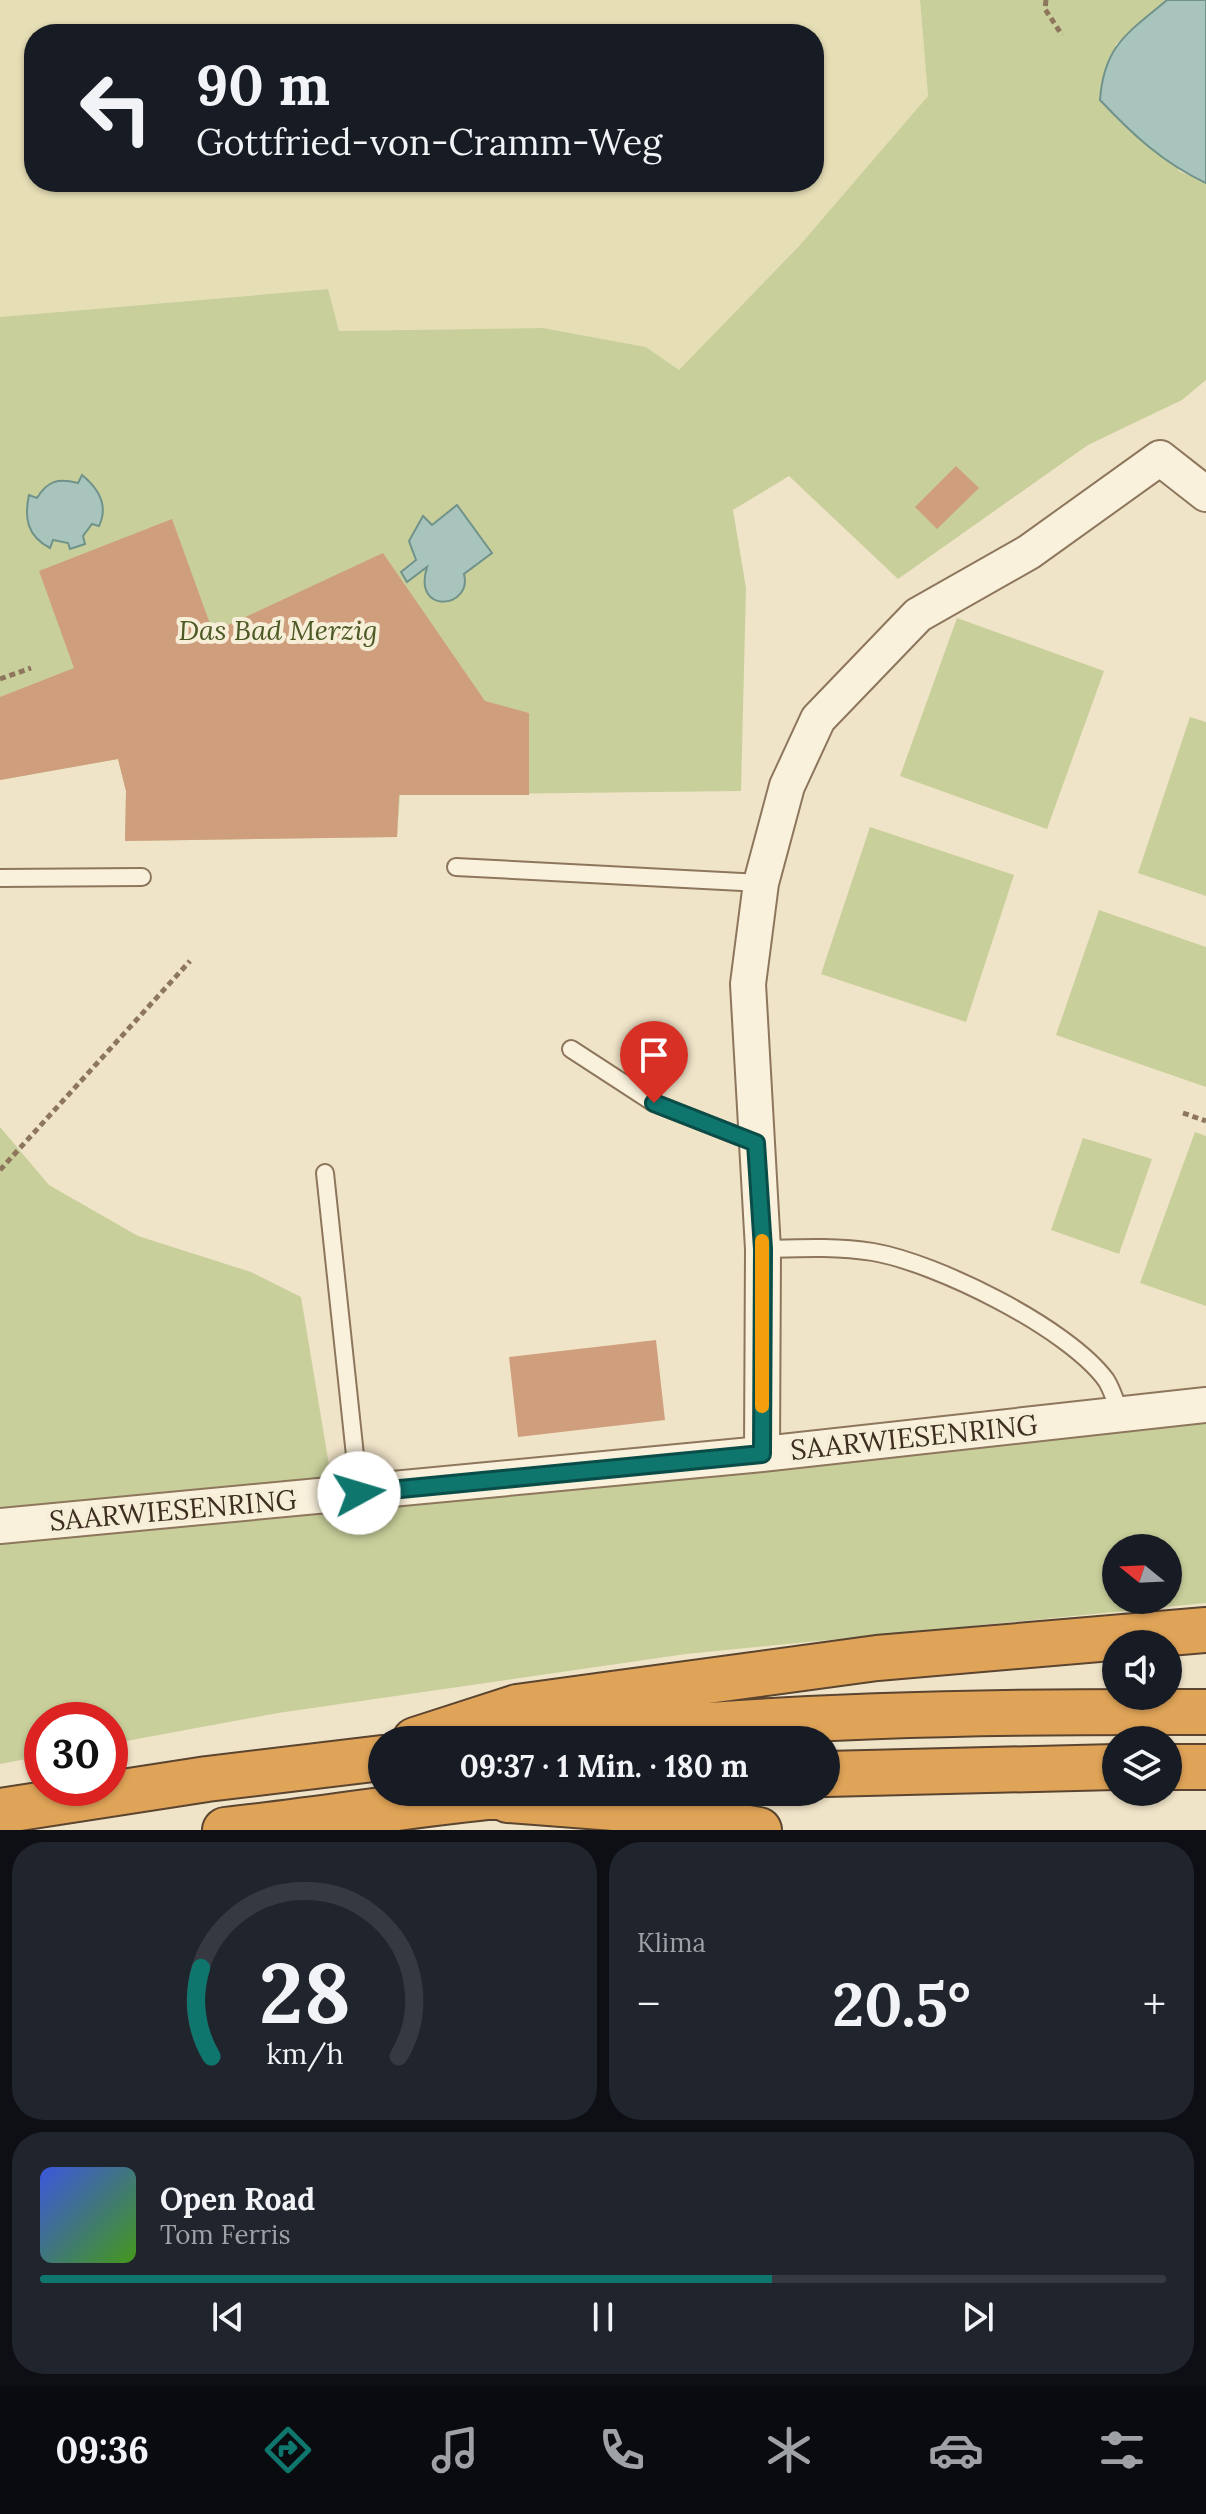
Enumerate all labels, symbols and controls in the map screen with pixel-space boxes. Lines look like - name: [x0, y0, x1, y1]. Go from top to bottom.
- text: 90 m: [196, 49, 330, 120]
- icon: left: [64, 56, 168, 160]
- text: Gottfried-von-Cramm-Weg: [196, 119, 662, 165]
- park label: Das Bad Merzig: [178, 612, 378, 648]
- pin: [620, 1021, 688, 1103]
- icon: arrive: [632, 1033, 676, 1077]
- street label: SAARWIESENRING: [789, 1406, 1039, 1468]
- position arrow: [317, 1451, 401, 1535]
- street label: SAARWIESENRING: [48, 1481, 298, 1539]
- north arrow: [1102, 1534, 1182, 1614]
- map controls: [1102, 1534, 1182, 1806]
- button: sound: [1102, 1630, 1182, 1710]
- speed limit sign: 30: [24, 1702, 128, 1806]
- button: layers: [1102, 1726, 1182, 1806]
- text: 09:37 · 1 Min. · 180 m: [460, 1747, 748, 1785]
- text: Klima: [637, 1926, 706, 1959]
- text: 28: [259, 1939, 350, 2046]
- text: 20.5°: [832, 1966, 971, 2042]
- text: −: [637, 1976, 660, 2032]
- text: +: [1143, 1976, 1166, 2032]
- text: km/h: [266, 2035, 343, 2072]
- text: Open Road: [160, 2180, 315, 2218]
- text: Tom Ferris: [160, 2218, 290, 2251]
- icon: previous: [206, 2295, 250, 2339]
- icon: pause: [581, 2295, 625, 2339]
- icon: next: [956, 2295, 1000, 2339]
- icon: directions: [260, 2422, 316, 2478]
- icon: music: [427, 2422, 483, 2478]
- icon: phone: [594, 2422, 650, 2478]
- icon: climate: [761, 2422, 817, 2478]
- icon: car: [928, 2422, 984, 2478]
- icon: filters: [1094, 2422, 1150, 2478]
- text: 09:36: [55, 2427, 149, 2473]

